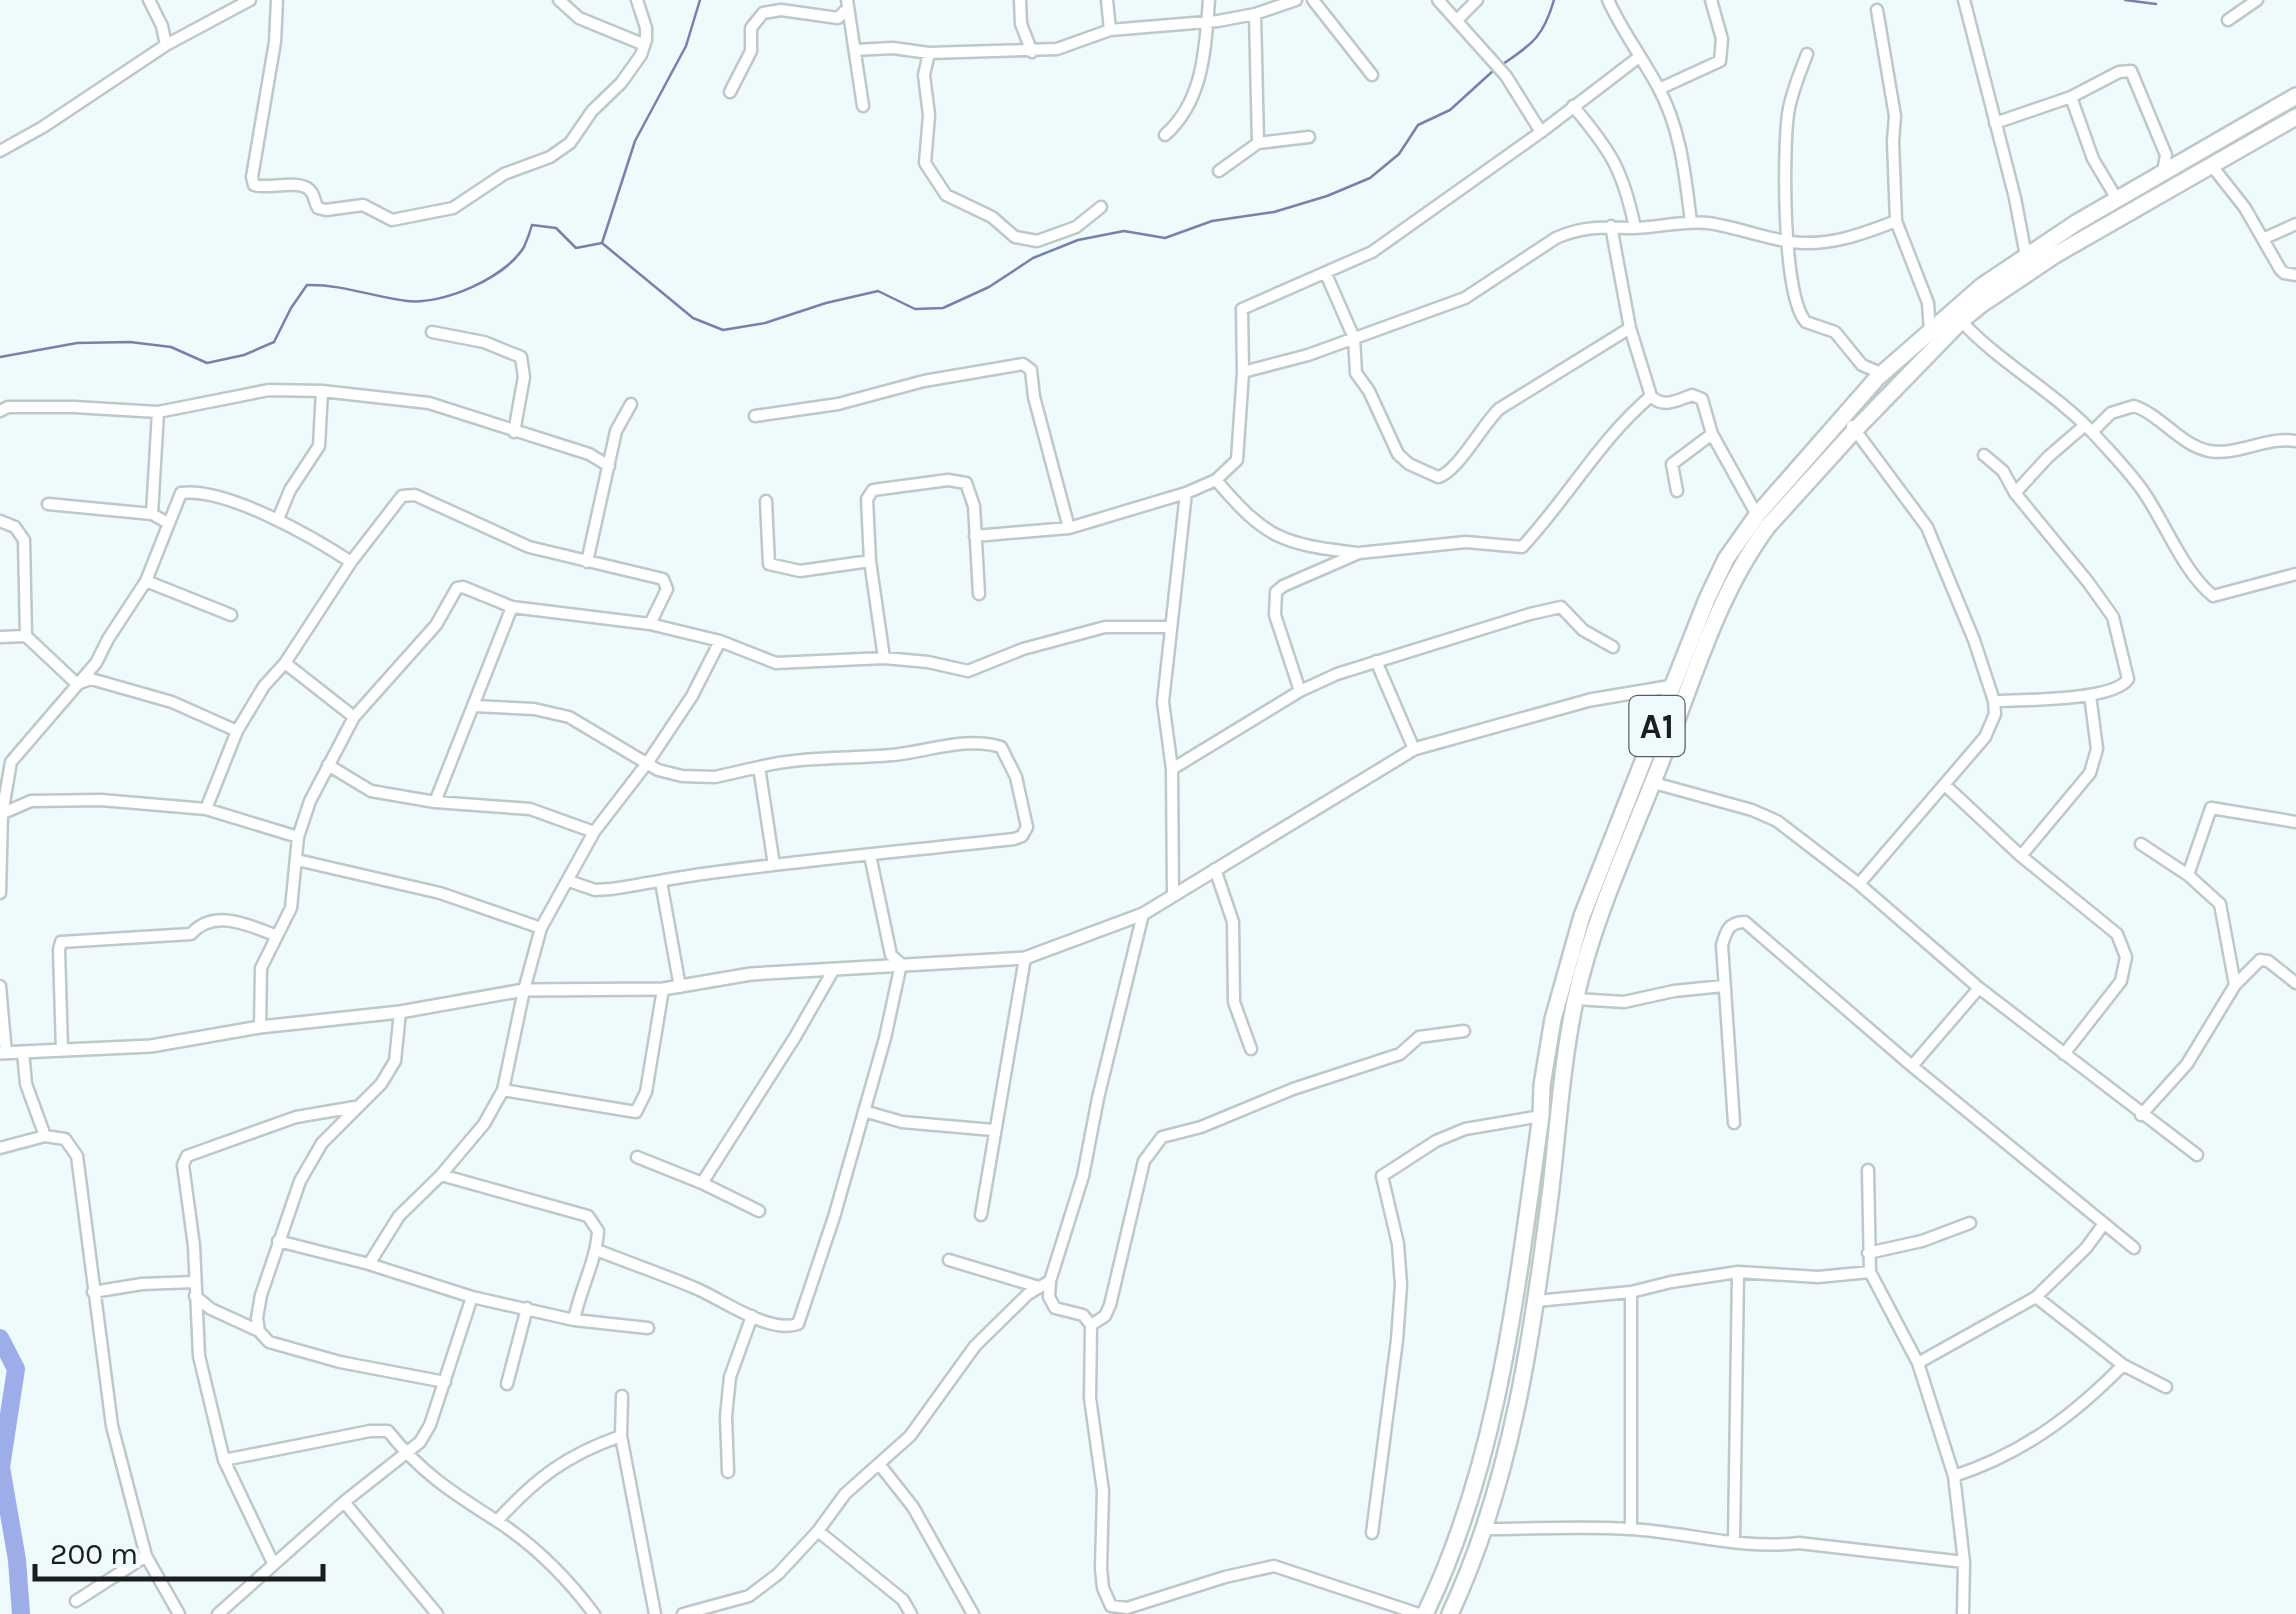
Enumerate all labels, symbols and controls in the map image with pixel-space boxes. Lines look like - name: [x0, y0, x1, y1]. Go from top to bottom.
- road number: A1: [1630, 696, 1684, 756]
- scale bar: [35, 1519, 322, 1581]
- text: 200 m: [50, 1536, 138, 1572]

